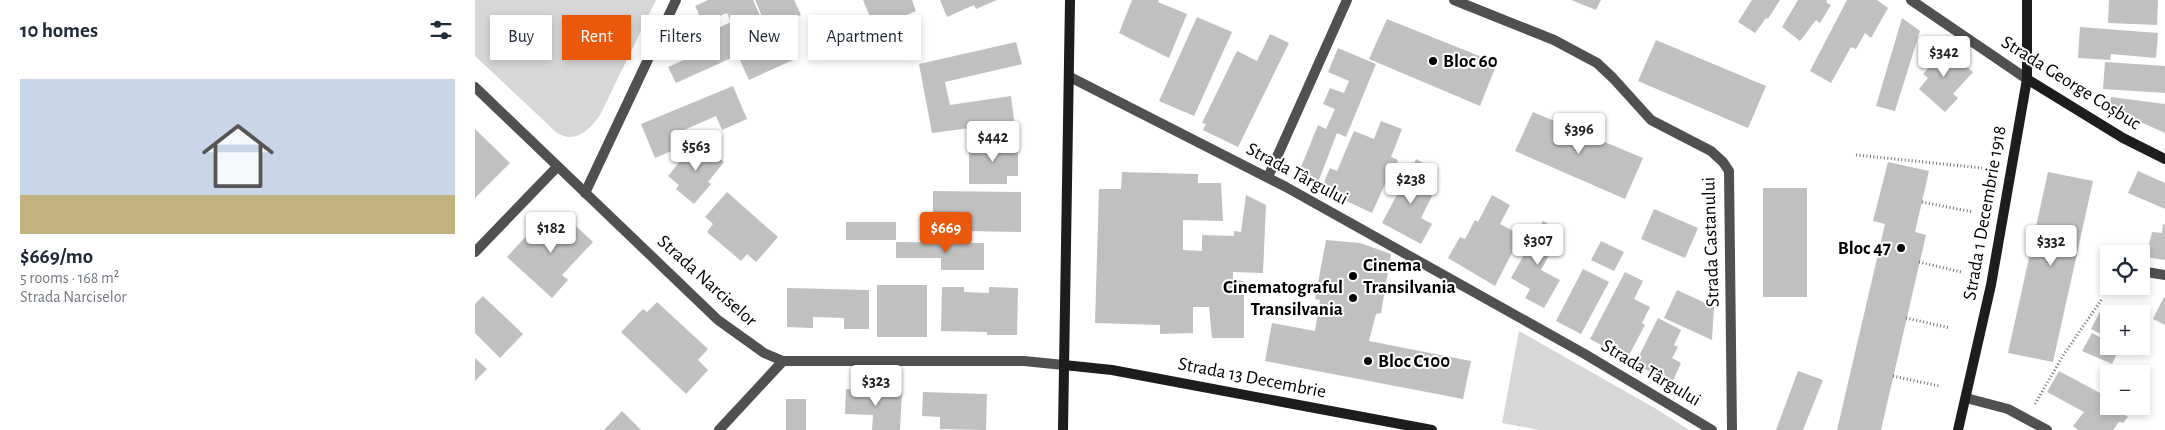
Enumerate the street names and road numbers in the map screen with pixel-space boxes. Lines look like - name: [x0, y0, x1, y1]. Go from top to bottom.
- street label: Strada George Coșbuc: [1997, 32, 2144, 134]
- street label: Strada 1 Decembrie 1918: [1960, 124, 2010, 302]
- street label: Strada Târgului: [1243, 139, 1351, 209]
- street label: Strada Castanului: [1699, 177, 1723, 307]
- street label: Strada Narciselor: [654, 232, 760, 330]
- street label: Strada Târgului: [1598, 336, 1704, 410]
- street label: Strada 13 Decembrie: [1176, 354, 1328, 402]

